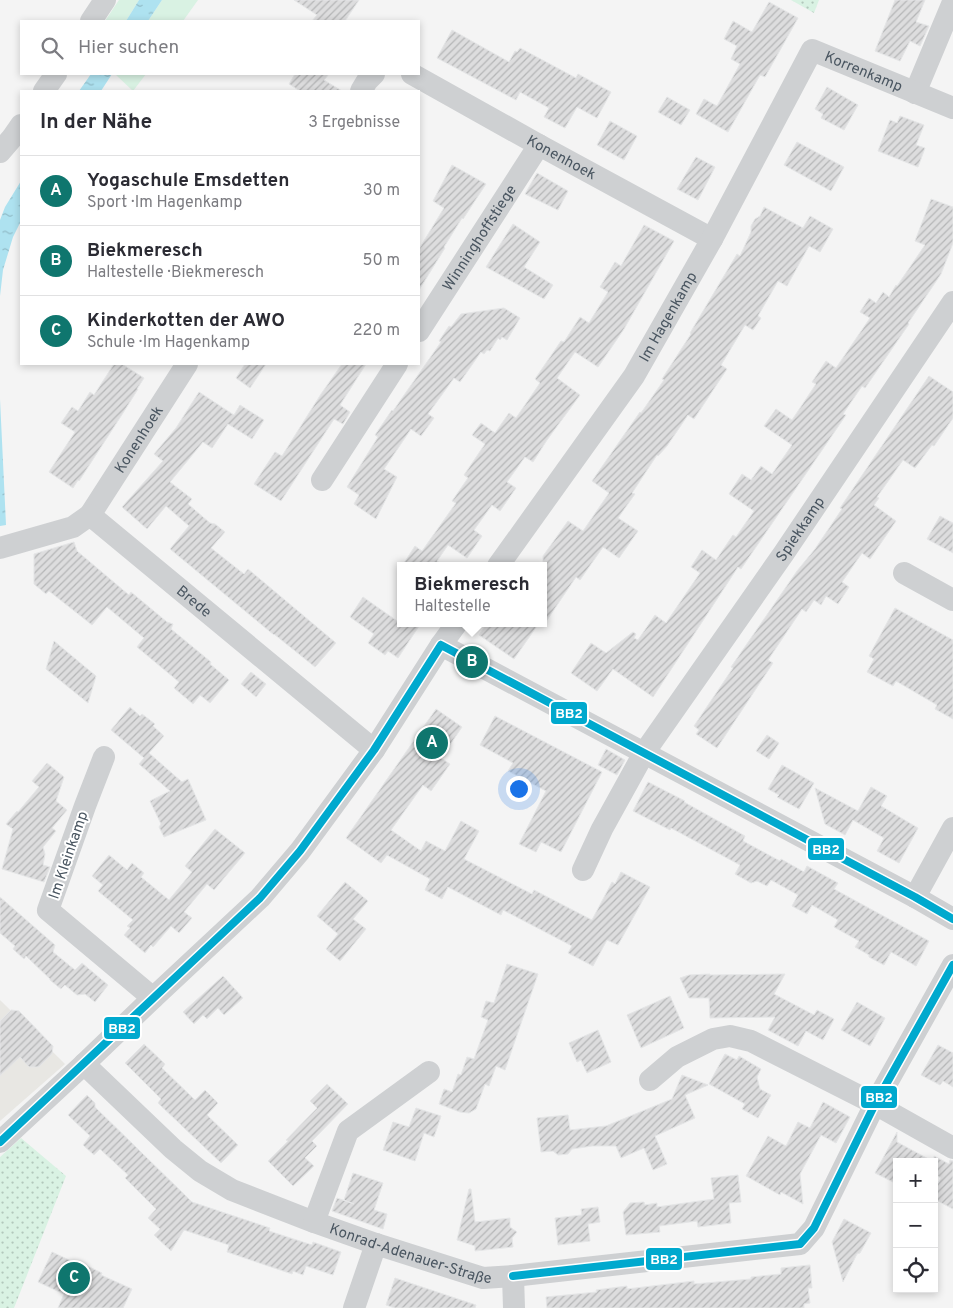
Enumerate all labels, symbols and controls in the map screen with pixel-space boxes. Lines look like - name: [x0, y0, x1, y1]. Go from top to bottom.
- search box: [20, 20, 420, 75]
- icon: search: [38, 34, 66, 62]
- text: Hier suchen: [78, 36, 179, 60]
- street label: Korrenkamp: [821, 48, 905, 97]
- text: In der Nähe: [40, 109, 152, 136]
- text: 3 Ergebnisse: [308, 113, 400, 133]
- street label: Konenhoek: [522, 132, 599, 185]
- text: Yogaschule Emsdetten: [87, 169, 289, 193]
- text: A: [50, 181, 62, 201]
- text: 30 m: [363, 181, 400, 201]
- street label: Winninghoffstiege: [439, 182, 522, 295]
- text: Sport · Im Hagenkamp: [87, 193, 242, 213]
- text: Biekmeresch: [87, 239, 203, 263]
- text: B: [50, 251, 62, 271]
- text: 50 m: [363, 251, 400, 271]
- text: Haltestelle · Biekmeresch: [87, 263, 264, 283]
- street label: Im Hagenkamp: [636, 269, 702, 366]
- text: Kinderkotten der AWO: [87, 309, 285, 333]
- text: C: [51, 321, 61, 341]
- text: 220 m: [353, 321, 400, 341]
- text: Schule · Im Hagenkamp: [87, 333, 250, 353]
- street label: Konenhoek: [111, 403, 169, 477]
- street label: Spiekkamp: [773, 494, 830, 566]
- popup: [397, 562, 547, 627]
- text: Biekmeresch: [414, 573, 530, 597]
- street label: Brede: [172, 582, 215, 622]
- text: Haltestelle: [414, 597, 491, 617]
- pin: B: [456, 643, 488, 681]
- line badge: BB2: [550, 701, 588, 725]
- text: BB2: [555, 706, 583, 723]
- pin: A: [416, 724, 448, 762]
- your location: [506, 776, 532, 802]
- street label: Im Kleinkamp: [46, 809, 93, 902]
- line badge: BB2: [807, 837, 845, 861]
- text: BB2: [812, 842, 840, 859]
- line badge: BB2: [103, 1016, 141, 1040]
- text: BB2: [108, 1021, 136, 1038]
- line badge: BB2: [860, 1085, 898, 1109]
- text: BB2: [865, 1090, 893, 1107]
- map controls: [893, 1158, 938, 1293]
- button: +: [893, 1158, 938, 1203]
- button: −: [893, 1203, 938, 1248]
- street label: Konrad-Adenauer-Straße: [327, 1220, 492, 1289]
- line badge: BB2: [645, 1247, 683, 1271]
- button: locate: [893, 1248, 938, 1293]
- text: BB2: [650, 1252, 678, 1269]
- pin: C: [58, 1259, 90, 1297]

